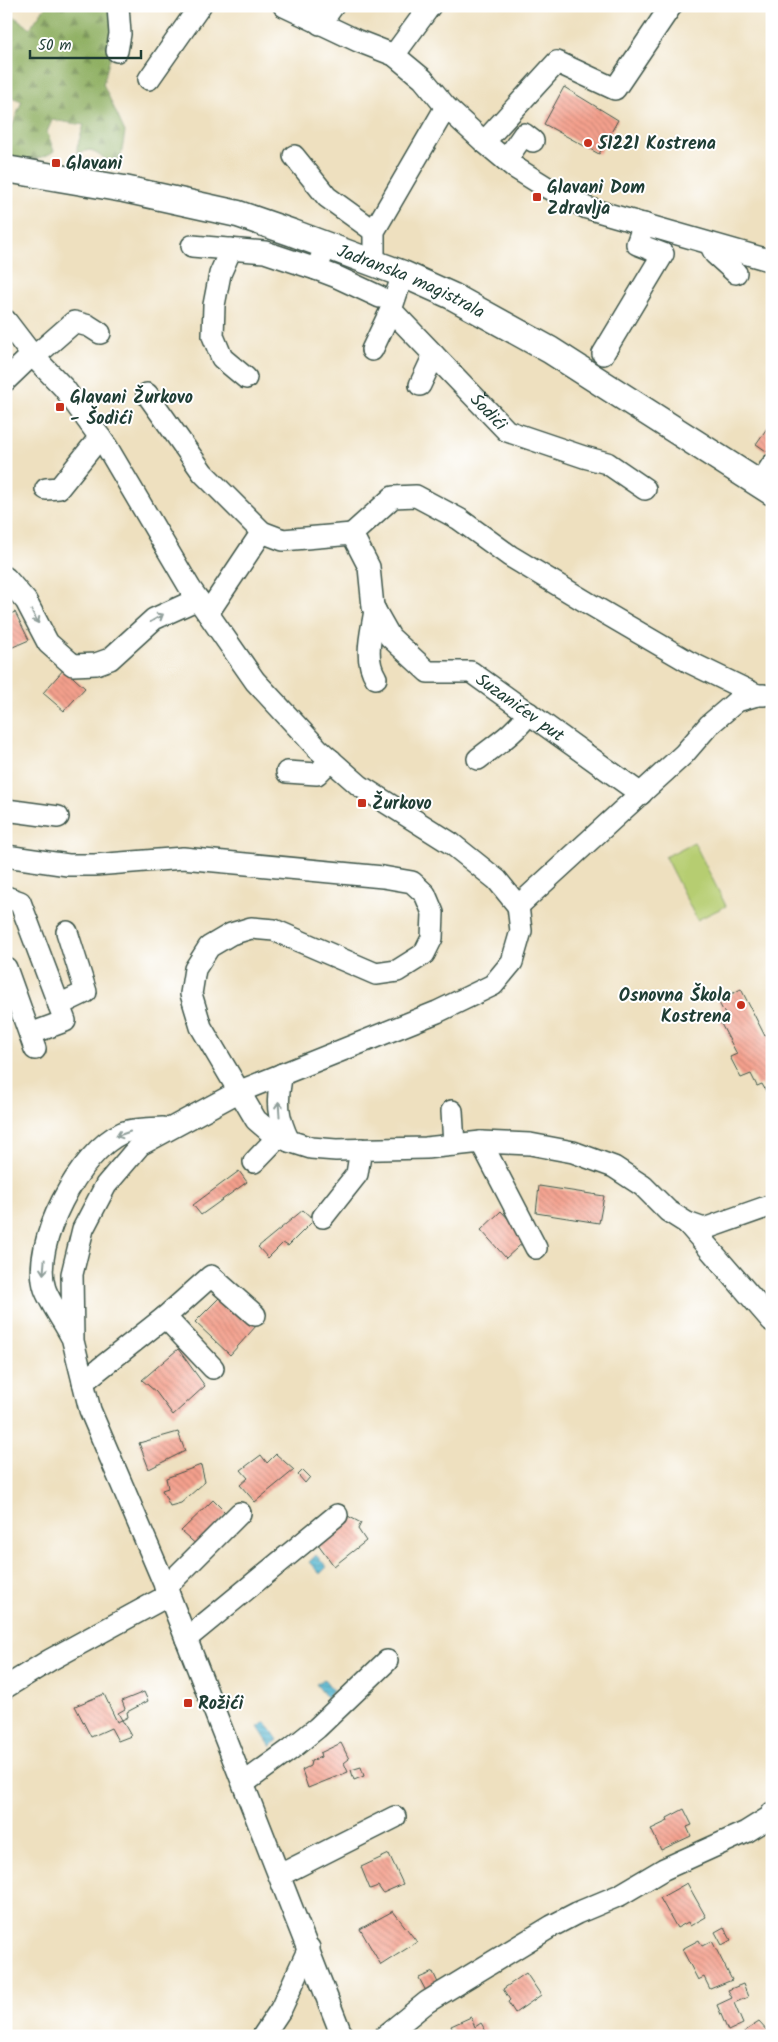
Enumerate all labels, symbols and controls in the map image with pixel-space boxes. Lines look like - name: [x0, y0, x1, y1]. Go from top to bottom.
- scale bar: [30, 28, 141, 60]
- text: 50 m: [38, 34, 72, 58]
- place label: 51221 Kostrena: [597, 130, 716, 159]
- marker: 51221 Kostrena: [582, 137, 594, 149]
- place label: Glavani: [66, 150, 122, 179]
- marker: Glavani: [50, 157, 62, 169]
- place label: Glavani Dom Zdravlja: [547, 174, 645, 224]
- marker: Glavani Dom Zdravlja: [531, 191, 543, 203]
- street label: Jadranska magistrala: [332, 238, 490, 327]
- place label: Glavani Žurkovo - Šodići: [70, 384, 193, 434]
- street label: Šodići: [462, 387, 513, 439]
- marker: Glavani Žurkovo - Šodići: [54, 401, 66, 413]
- one-way arrow: [31, 609, 40, 624]
- one-way arrow: [150, 613, 164, 624]
- street label: Suzanićev put: [469, 666, 571, 751]
- place label: Žurkovo: [372, 790, 432, 819]
- marker: Žurkovo: [356, 797, 368, 809]
- place label: Osnovna Škola Kostrena: [619, 982, 731, 1032]
- marker: Osnovna Škola Kostrena: [735, 999, 747, 1011]
- one-way arrow: [274, 1101, 283, 1117]
- one-way arrow: [116, 1130, 132, 1140]
- one-way arrow: [39, 1259, 49, 1275]
- place label: Rožići: [198, 1690, 244, 1719]
- marker: Rožići: [182, 1697, 194, 1709]

